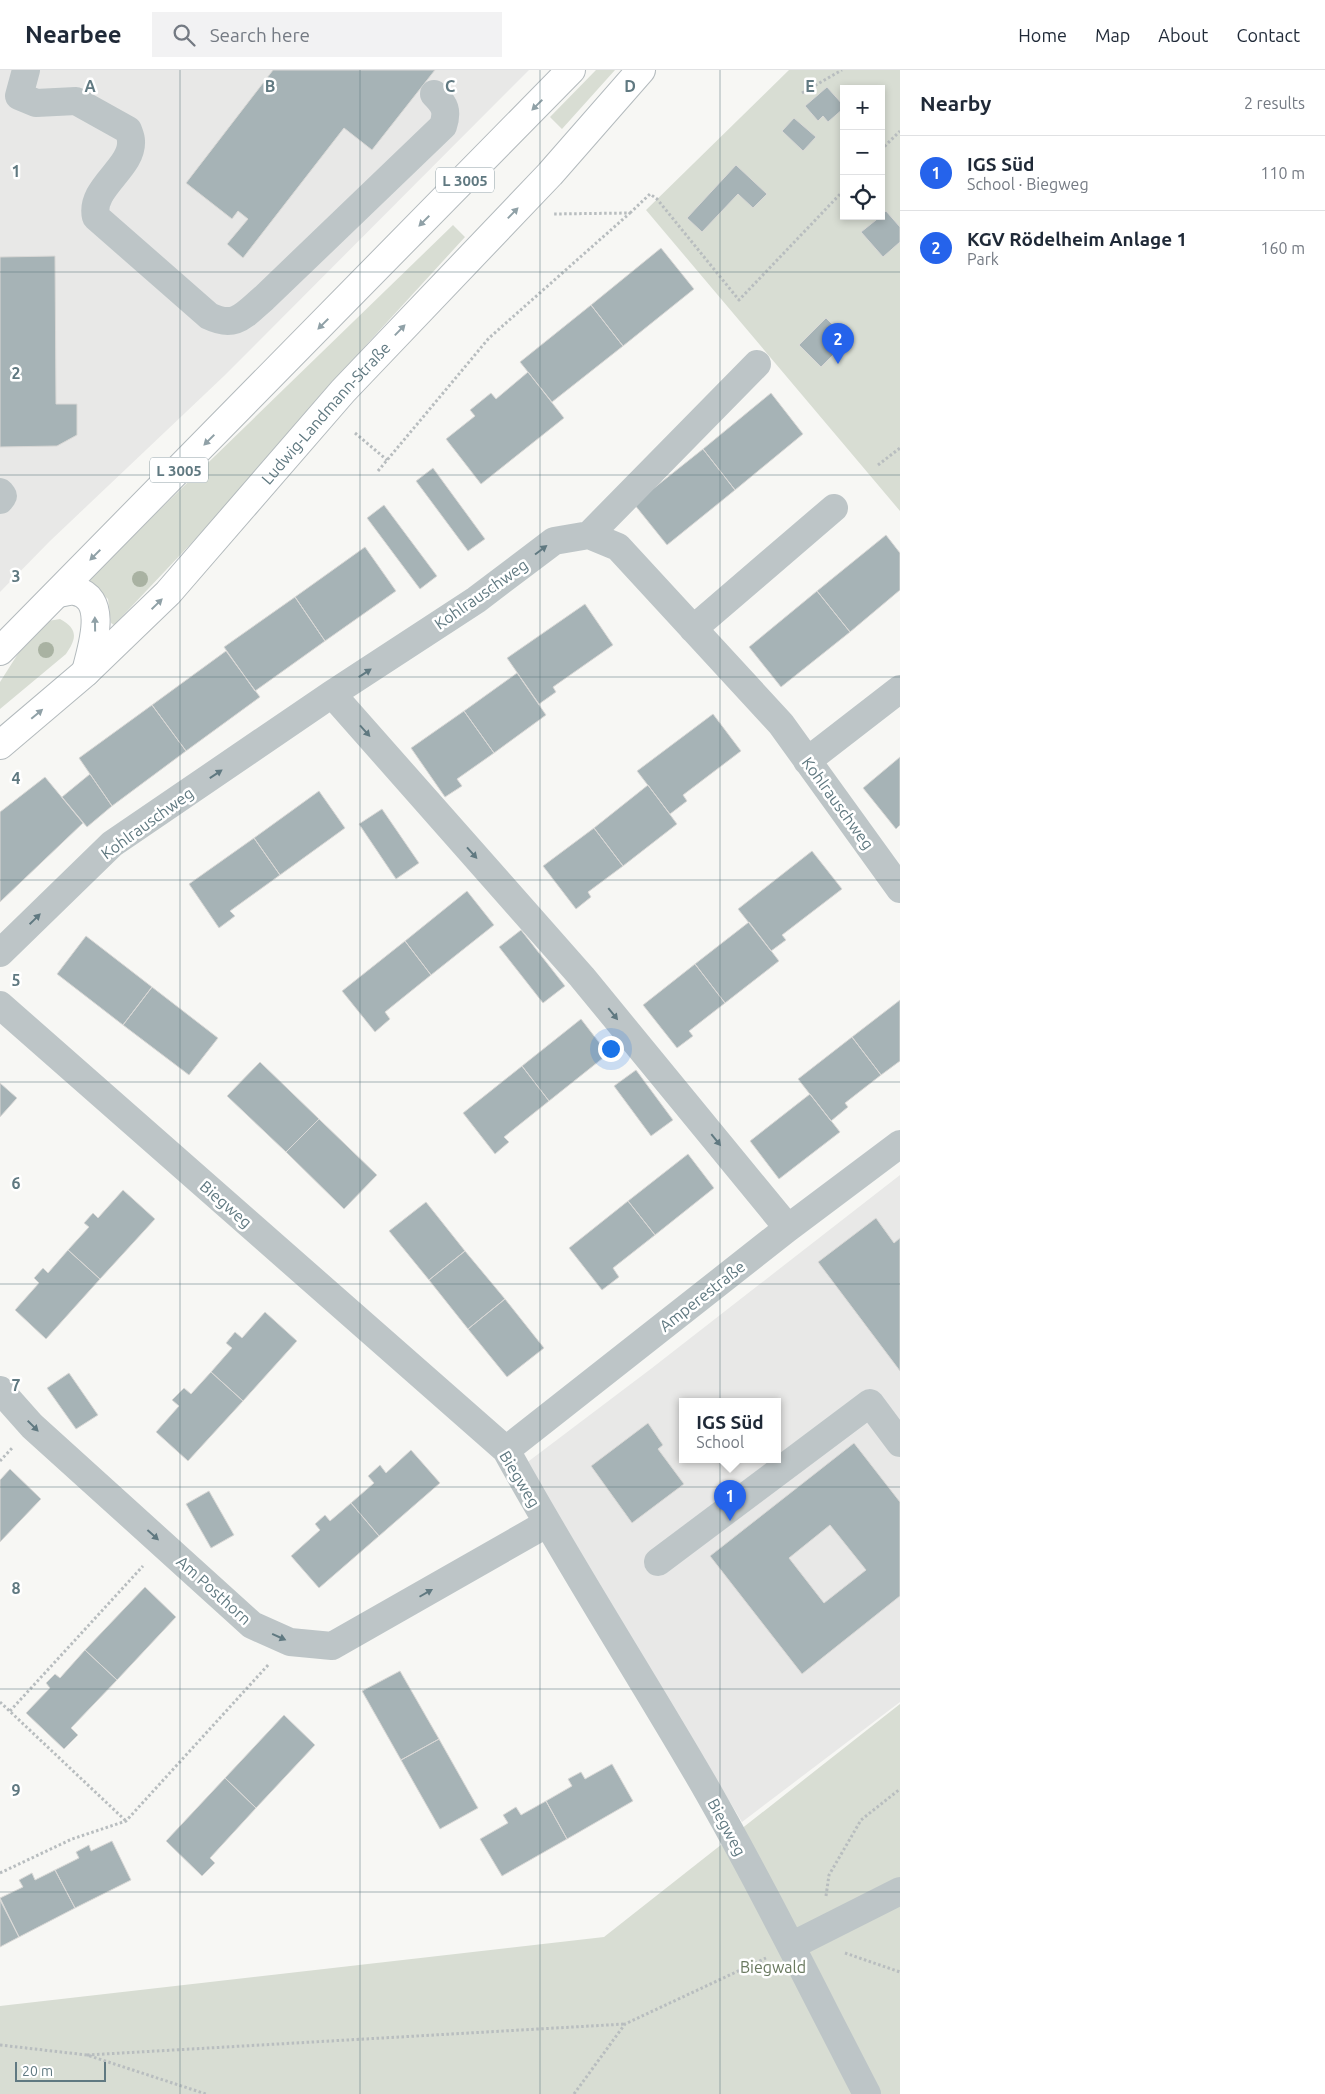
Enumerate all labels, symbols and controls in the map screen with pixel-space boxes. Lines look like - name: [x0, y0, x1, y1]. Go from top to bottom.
- search box: [152, 12, 502, 57]
- text: Nearbee: [25, 21, 122, 48]
- icon: search: [170, 21, 198, 49]
- text: Search here: [210, 24, 310, 46]
- text: Home: [1018, 25, 1067, 45]
- text: Map: [1095, 25, 1130, 45]
- text: About: [1158, 25, 1208, 45]
- text: Contact: [1236, 25, 1300, 45]
- text: A: [84, 77, 96, 95]
- text: B: [265, 77, 275, 95]
- text: C: [445, 77, 455, 95]
- text: D: [624, 77, 636, 95]
- text: E: [805, 77, 815, 95]
- map controls: [840, 85, 885, 220]
- button: +: [840, 85, 885, 130]
- text: Nearby: [920, 91, 991, 115]
- text: 2 results: [1244, 94, 1305, 112]
- one-way arrow: [531, 98, 543, 110]
- button: −: [840, 130, 885, 175]
- text: IGS Süd: [967, 153, 1034, 175]
- text: 1: [11, 162, 21, 180]
- text: 1: [931, 164, 941, 182]
- text: 110 m: [1260, 164, 1305, 182]
- road number: L 3005: [436, 168, 494, 192]
- button: locate: [840, 175, 885, 220]
- text: School · Biegweg: [967, 175, 1089, 193]
- one-way arrow: [507, 207, 519, 219]
- one-way arrow: [418, 215, 430, 227]
- text: KGV Rödelheim Anlage 1: [967, 228, 1187, 250]
- text: 2: [931, 239, 941, 257]
- text: 160 m: [1260, 239, 1305, 257]
- text: Park: [967, 250, 999, 268]
- one-way arrow: [317, 318, 329, 330]
- pin: 2: [822, 323, 854, 364]
- one-way arrow: [394, 325, 406, 337]
- street label: Ludwig-Landmann-Straße: [258, 338, 394, 488]
- text: 2: [11, 364, 21, 382]
- one-way arrow: [203, 433, 215, 445]
- road number: L 3005: [150, 458, 208, 482]
- one-way arrow: [534, 545, 547, 556]
- one-way arrow: [89, 549, 101, 561]
- street label: Kohlrauschweg: [431, 555, 531, 633]
- text: 3: [11, 567, 21, 585]
- one-way arrow: [150, 598, 162, 610]
- one-way arrow: [91, 616, 99, 632]
- one-way arrow: [358, 668, 372, 678]
- one-way arrow: [31, 708, 43, 720]
- one-way arrow: [359, 724, 370, 737]
- street label: Kohlrauschweg: [799, 753, 877, 853]
- text: 4: [11, 769, 21, 787]
- one-way arrow: [209, 769, 222, 779]
- street label: Kohlrauschweg: [97, 784, 197, 862]
- one-way arrow: [467, 846, 478, 859]
- one-way arrow: [29, 913, 41, 925]
- text: 5: [11, 971, 21, 989]
- one-way arrow: [608, 1007, 619, 1020]
- your location: [598, 1036, 624, 1062]
- one-way arrow: [711, 1133, 722, 1146]
- text: 6: [11, 1174, 21, 1192]
- street label: Biegweg: [197, 1177, 255, 1231]
- street label: Amperestraße: [656, 1257, 748, 1335]
- text: 7: [11, 1376, 21, 1394]
- popup: [679, 1398, 781, 1463]
- text: IGS Süd: [696, 1411, 764, 1433]
- one-way arrow: [27, 1420, 39, 1432]
- text: School: [696, 1433, 744, 1451]
- street label: Biegweg: [496, 1448, 544, 1510]
- pin: 1: [714, 1480, 746, 1521]
- one-way arrow: [147, 1529, 159, 1541]
- street label: Am Posthorn: [173, 1552, 255, 1628]
- text: 8: [11, 1579, 21, 1597]
- one-way arrow: [419, 1588, 432, 1597]
- one-way arrow: [272, 1633, 286, 1641]
- text: 9: [11, 1781, 21, 1799]
- street label: Biegweg: [704, 1795, 750, 1859]
- park label: Biegwald: [740, 1958, 806, 1976]
- scale bar: [15, 2059, 106, 2082]
- text: 20 m: [22, 2063, 53, 2079]

